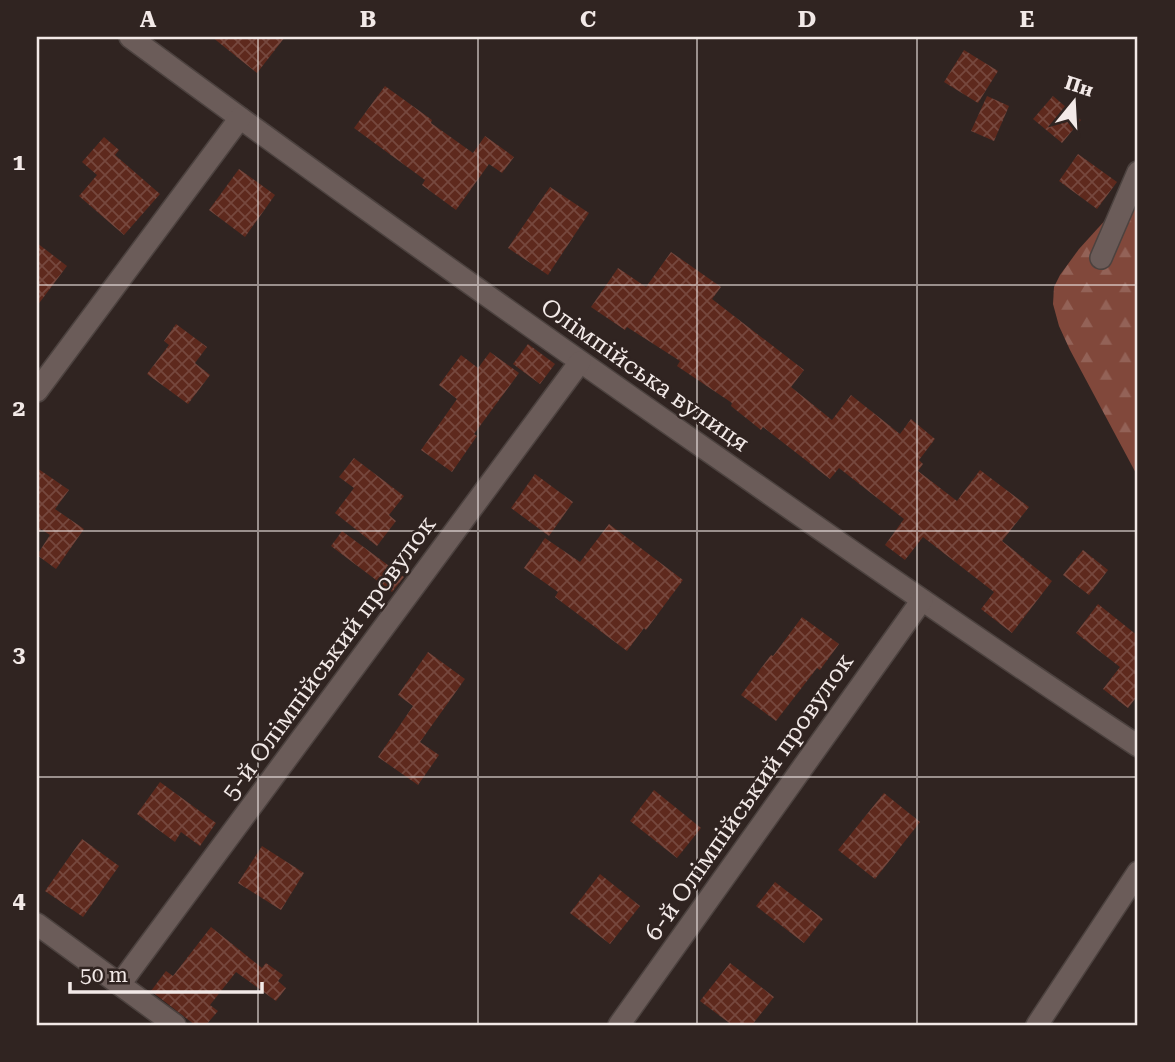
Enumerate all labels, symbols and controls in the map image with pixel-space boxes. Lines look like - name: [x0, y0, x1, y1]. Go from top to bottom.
- text: A: [140, 6, 157, 33]
- text: B: [360, 6, 376, 33]
- text: C: [580, 6, 596, 33]
- text: D: [798, 6, 816, 33]
- text: E: [1020, 6, 1034, 33]
- north arrow: [1038, 66, 1108, 136]
- text: Пн: [1062, 71, 1096, 102]
- text: 1: [13, 149, 26, 176]
- street label: Олімпійська вулиця: [536, 293, 754, 457]
- text: 2: [13, 395, 25, 422]
- street label: 5-й Олімпійський провулок: [217, 511, 441, 805]
- text: 3: [13, 641, 26, 668]
- street label: 6-й Олімпійський провулок: [639, 648, 859, 946]
- text: 4: [13, 887, 26, 914]
- scale bar: [70, 950, 262, 994]
- text: 50 m: [80, 963, 128, 987]

